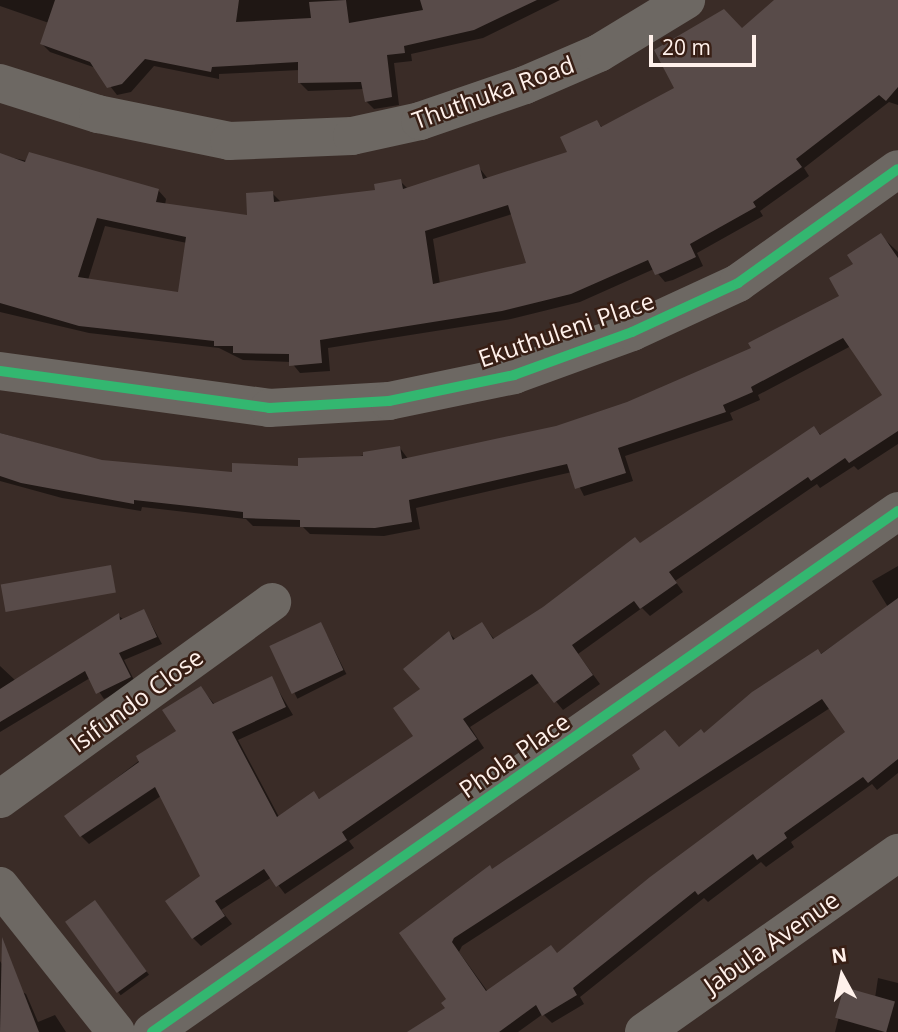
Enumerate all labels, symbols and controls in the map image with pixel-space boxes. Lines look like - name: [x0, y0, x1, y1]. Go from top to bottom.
- scale bar: [653, 21, 760, 65]
- text: 20 m: [662, 33, 711, 61]
- street label: Thuthuka Road: [408, 49, 578, 135]
- street label: Ekuthuleni Place: [474, 285, 658, 373]
- street label: Isifundo Close: [64, 642, 208, 758]
- street label: Phola Place: [453, 706, 575, 804]
- street label: Jabula Avenue: [698, 885, 844, 999]
- north arrow: [807, 941, 877, 1011]
- text: N: [830, 941, 849, 969]

